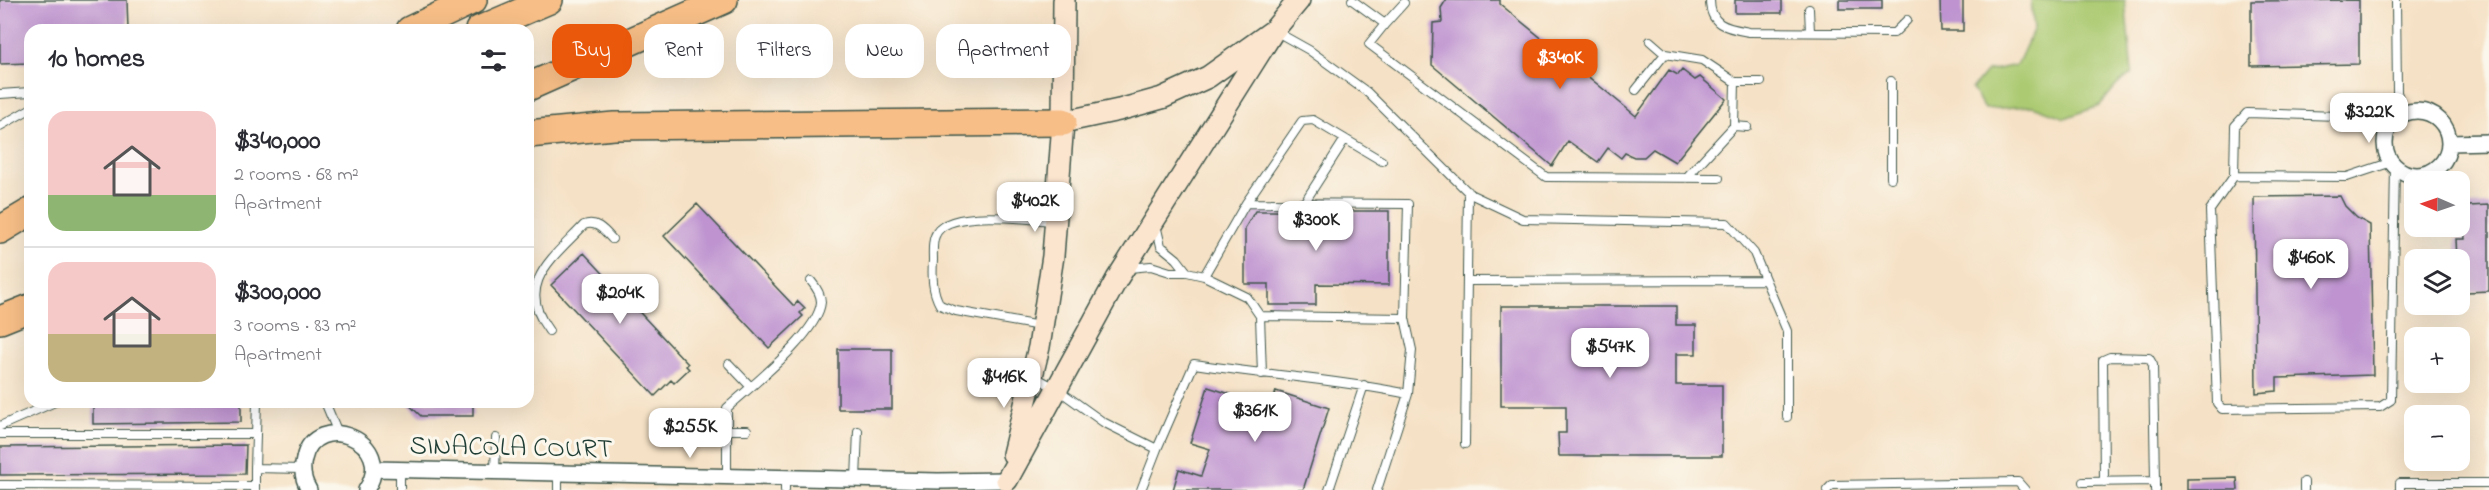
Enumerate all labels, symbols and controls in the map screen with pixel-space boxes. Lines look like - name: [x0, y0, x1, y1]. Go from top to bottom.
- chip: Buy: [552, 24, 632, 78]
- chip: Rent: [644, 24, 724, 78]
- chip: Filters: [736, 24, 833, 78]
- chip: New: [845, 24, 924, 78]
- chip: Apartment: [936, 24, 1071, 78]
- pin: $340K: [1518, 39, 1602, 90]
- text: 10 homes: [48, 41, 145, 79]
- icon: filters: [477, 44, 510, 77]
- text: $340K: [1537, 44, 1583, 73]
- pin: $322K: [2327, 93, 2411, 144]
- text: $322K: [2344, 98, 2394, 127]
- text: $340,000: [234, 123, 321, 161]
- icon: home: [96, 135, 168, 207]
- text: 2 rooms · 68 m²: [234, 161, 359, 190]
- north arrow: [2404, 171, 2470, 237]
- map controls: [2404, 171, 2470, 471]
- pin: $402K: [993, 182, 1077, 233]
- text: $402K: [1011, 187, 1059, 216]
- text: Apartment: [234, 190, 322, 219]
- pin: $300K: [1274, 201, 1358, 252]
- text: $300K: [1292, 206, 1340, 235]
- pin: $460K: [2269, 239, 2353, 290]
- text: $460K: [2287, 244, 2335, 273]
- button: layers: [2404, 249, 2470, 315]
- text: $300,000: [234, 274, 321, 312]
- pin: $204K: [578, 274, 662, 325]
- text: $204K: [596, 279, 644, 308]
- icon: home: [96, 286, 168, 358]
- text: 3 rooms · 83 m²: [234, 312, 356, 341]
- button: +: [2404, 327, 2470, 393]
- pin: $547K: [1568, 328, 1652, 379]
- text: $547K: [1585, 333, 1635, 362]
- text: Apartment: [234, 341, 322, 370]
- pin: $416K: [962, 358, 1046, 409]
- text: $416K: [981, 363, 1027, 392]
- pin: $361K: [1213, 392, 1297, 443]
- text: $361K: [1232, 397, 1278, 426]
- button: −: [2404, 405, 2470, 471]
- pin: $255K: [648, 408, 732, 459]
- text: $255K: [663, 413, 717, 442]
- street label: SINACOLA COURT: [409, 427, 613, 470]

